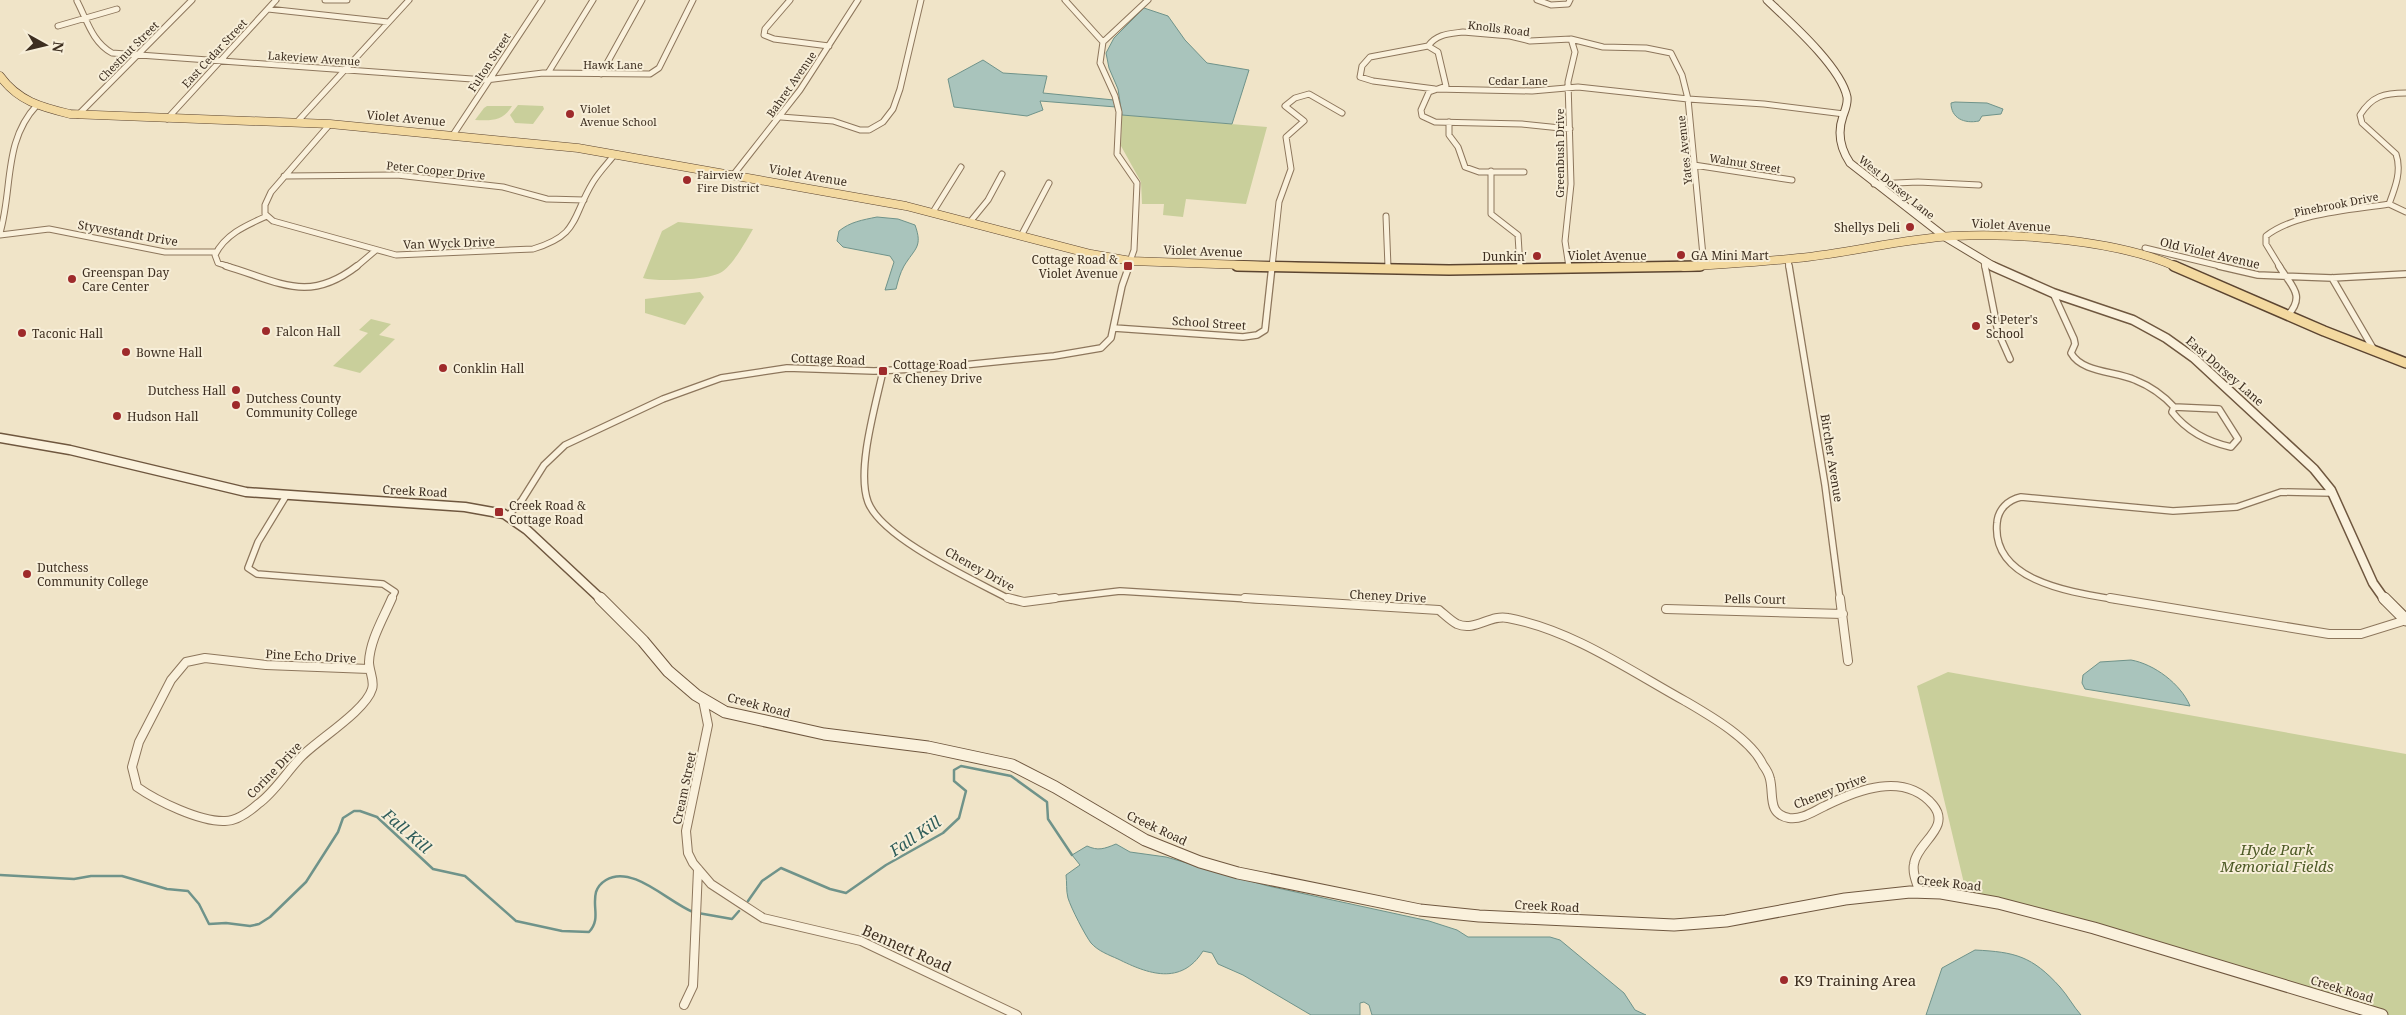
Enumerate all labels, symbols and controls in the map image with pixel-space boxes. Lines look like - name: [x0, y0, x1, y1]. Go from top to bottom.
- street label: East Cedar Street: [178, 15, 250, 91]
- street label: Chestnut Street: [94, 17, 162, 85]
- street label: Knolls Road: [1467, 17, 1531, 39]
- north arrow: [20, 20, 70, 70]
- street label: Fulton Street: [464, 29, 514, 94]
- text: N: [48, 40, 69, 54]
- street label: Lakeview Avenue: [267, 47, 361, 69]
- street label: Bahret Avenue: [763, 48, 819, 120]
- street label: Hawk Lane: [583, 57, 643, 72]
- street label: Cedar Lane: [1488, 73, 1548, 88]
- place label: Violet Avenue School: [580, 101, 657, 129]
- street label: Violet Avenue: [366, 106, 446, 130]
- marker: Violet Avenue School: [564, 108, 576, 120]
- street label: Greenbush Drive: [1552, 108, 1567, 198]
- street label: Yates Avenue: [1673, 115, 1695, 186]
- street label: Walnut Street: [1708, 150, 1782, 176]
- street label: West Dorsey Lane: [1856, 152, 1938, 222]
- street label: Peter Cooper Drive: [386, 157, 486, 183]
- street label: Violet Avenue: [768, 160, 848, 190]
- place label: Fairview Fire District: [697, 167, 759, 195]
- marker: Fairview Fire District: [681, 174, 693, 186]
- street label: Pinebrook Drive: [2292, 188, 2380, 220]
- street label: Violet Avenue: [1971, 214, 2051, 236]
- street label: Styvestandt Drive: [77, 216, 179, 250]
- place label: Shellys Deli: [1834, 219, 1900, 236]
- marker: Shellys Deli: [1904, 221, 1916, 233]
- street label: Van Wyck Drive: [403, 233, 495, 253]
- street label: Old Violet Avenue: [2158, 233, 2262, 273]
- street label: Violet Avenue: [1163, 241, 1243, 261]
- street label: Violet Avenue: [1567, 247, 1647, 264]
- place label: GA Mini Mart: [1691, 247, 1769, 264]
- place label: Dunkin': [1482, 248, 1527, 265]
- marker: GA Mini Mart: [1675, 249, 1687, 261]
- marker: Dunkin': [1531, 250, 1543, 262]
- place label: Cottage Road & Violet Avenue: [1032, 251, 1118, 282]
- marker: Cottage Road & Violet Avenue: [1122, 260, 1134, 272]
- place label: Greenspan Day Care Center: [82, 264, 169, 295]
- marker: Greenspan Day Care Center: [66, 273, 78, 285]
- place label: St Peter's School: [1986, 311, 2038, 342]
- street label: School Street: [1171, 312, 1247, 334]
- marker: St Peter's School: [1970, 320, 1982, 332]
- place label: Falcon Hall: [276, 323, 341, 340]
- place label: Taconic Hall: [32, 325, 103, 342]
- marker: Falcon Hall: [260, 325, 272, 337]
- marker: Taconic Hall: [16, 327, 28, 339]
- street label: East Dorsey Lane: [2182, 332, 2268, 410]
- place label: Bowne Hall: [136, 344, 202, 361]
- marker: Bowne Hall: [120, 346, 132, 358]
- street label: Cottage Road: [791, 349, 866, 369]
- place label: Cottage Road & Cheney Drive: [893, 356, 982, 387]
- place label: Conklin Hall: [453, 360, 524, 377]
- marker: Conklin Hall: [437, 362, 449, 374]
- marker: Cottage Road & Cheney Drive: [877, 365, 889, 377]
- place label: Dutchess Hall: [148, 382, 226, 399]
- marker: Dutchess Hall: [230, 384, 242, 396]
- place label: Dutchess County Community College: [246, 390, 357, 421]
- marker: Dutchess County Community College: [230, 399, 242, 411]
- place label: Hudson Hall: [127, 408, 199, 425]
- marker: Hudson Hall: [111, 410, 123, 422]
- street label: Bircher Avenue: [1817, 413, 1847, 503]
- street label: Creek Road: [382, 481, 448, 501]
- place label: Creek Road & Cottage Road: [509, 497, 586, 528]
- marker: Creek Road & Cottage Road: [493, 506, 505, 518]
- street label: Cheney Drive: [942, 543, 1018, 595]
- place label: Dutchess Community College: [37, 559, 148, 590]
- marker: Dutchess Community College: [21, 568, 33, 580]
- street label: Cheney Drive: [1349, 585, 1427, 607]
- street label: Pells Court: [1724, 590, 1786, 608]
- street label: Pine Echo Drive: [265, 645, 357, 667]
- street label: Creek Road: [725, 688, 793, 722]
- street label: Corine Drive: [243, 738, 305, 802]
- street label: Cream Street: [668, 750, 700, 826]
- street label: Cheney Drive: [1791, 769, 1869, 813]
- water label: Fall Kill: [377, 803, 436, 858]
- street label: Creek Road: [1124, 807, 1191, 850]
- water label: Fall Kill: [884, 811, 945, 862]
- park label: Hyde Park Memorial Fields: [2219, 839, 2334, 876]
- street label: Creek Road: [1916, 871, 1983, 895]
- street label: Creek Road: [1514, 896, 1580, 916]
- street label: Bennett Road: [859, 919, 955, 977]
- place label: K9 Training Area: [1794, 970, 1916, 990]
- street label: Creek Road: [2308, 971, 2376, 1007]
- marker: K9 Training Area: [1778, 974, 1790, 986]

